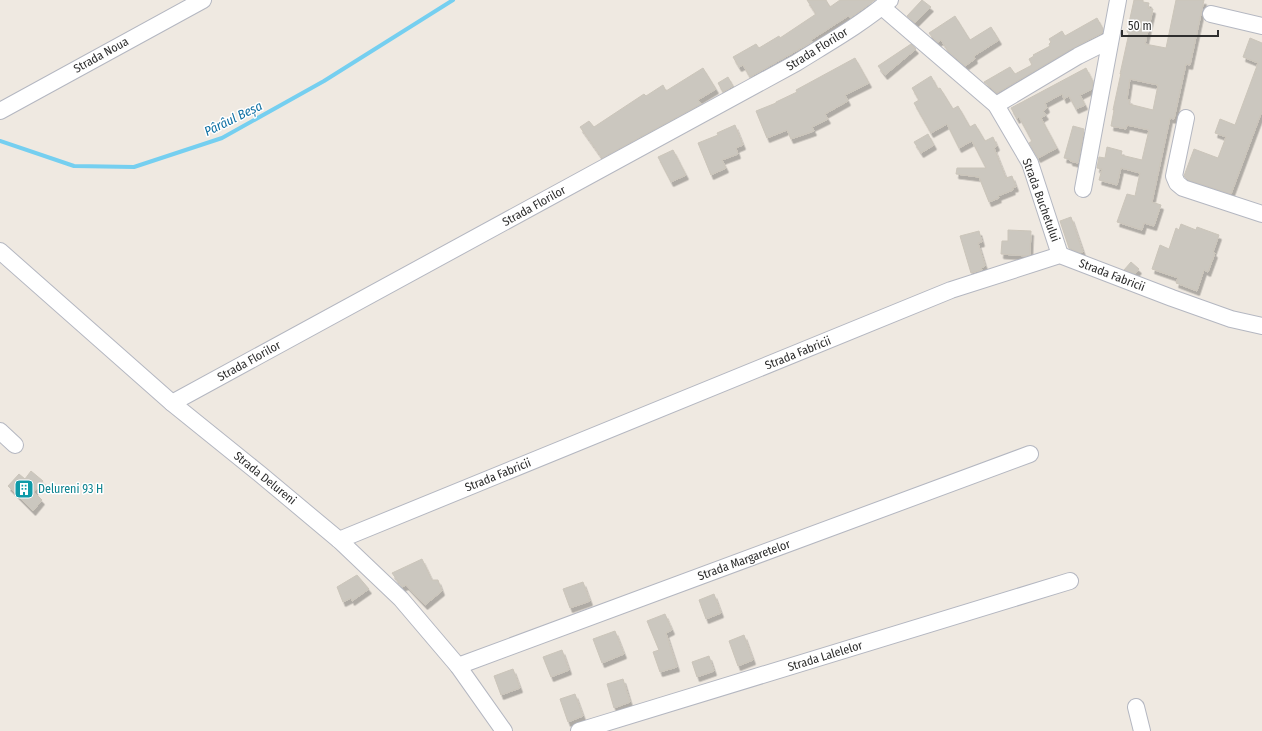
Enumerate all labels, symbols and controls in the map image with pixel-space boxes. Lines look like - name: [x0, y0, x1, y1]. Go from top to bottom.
- scale bar: [1122, 12, 1218, 38]
- text: 50 m: [1128, 19, 1152, 33]
- street label: Strada Florilor: [784, 24, 851, 74]
- street label: Strada Noua: [71, 34, 131, 76]
- water label: Pârâul Beșa: [202, 98, 265, 140]
- street label: Strada Buchetului: [1019, 156, 1063, 244]
- street label: Strada Florilor: [500, 182, 569, 229]
- street label: Strada Fabricii: [1077, 256, 1147, 294]
- street label: Strada Fabricii: [763, 333, 833, 373]
- street label: Strada Florilor: [215, 337, 284, 384]
- street label: Strada Delureni: [231, 449, 299, 507]
- street label: Strada Fabricii: [463, 455, 533, 495]
- building icon: Delureni 93 H: [13, 478, 35, 500]
- place label: Delureni 93 H: [38, 482, 103, 496]
- street label: Strada Margaretelor: [696, 536, 793, 583]
- street label: Strada Lalelelor: [786, 638, 865, 674]

